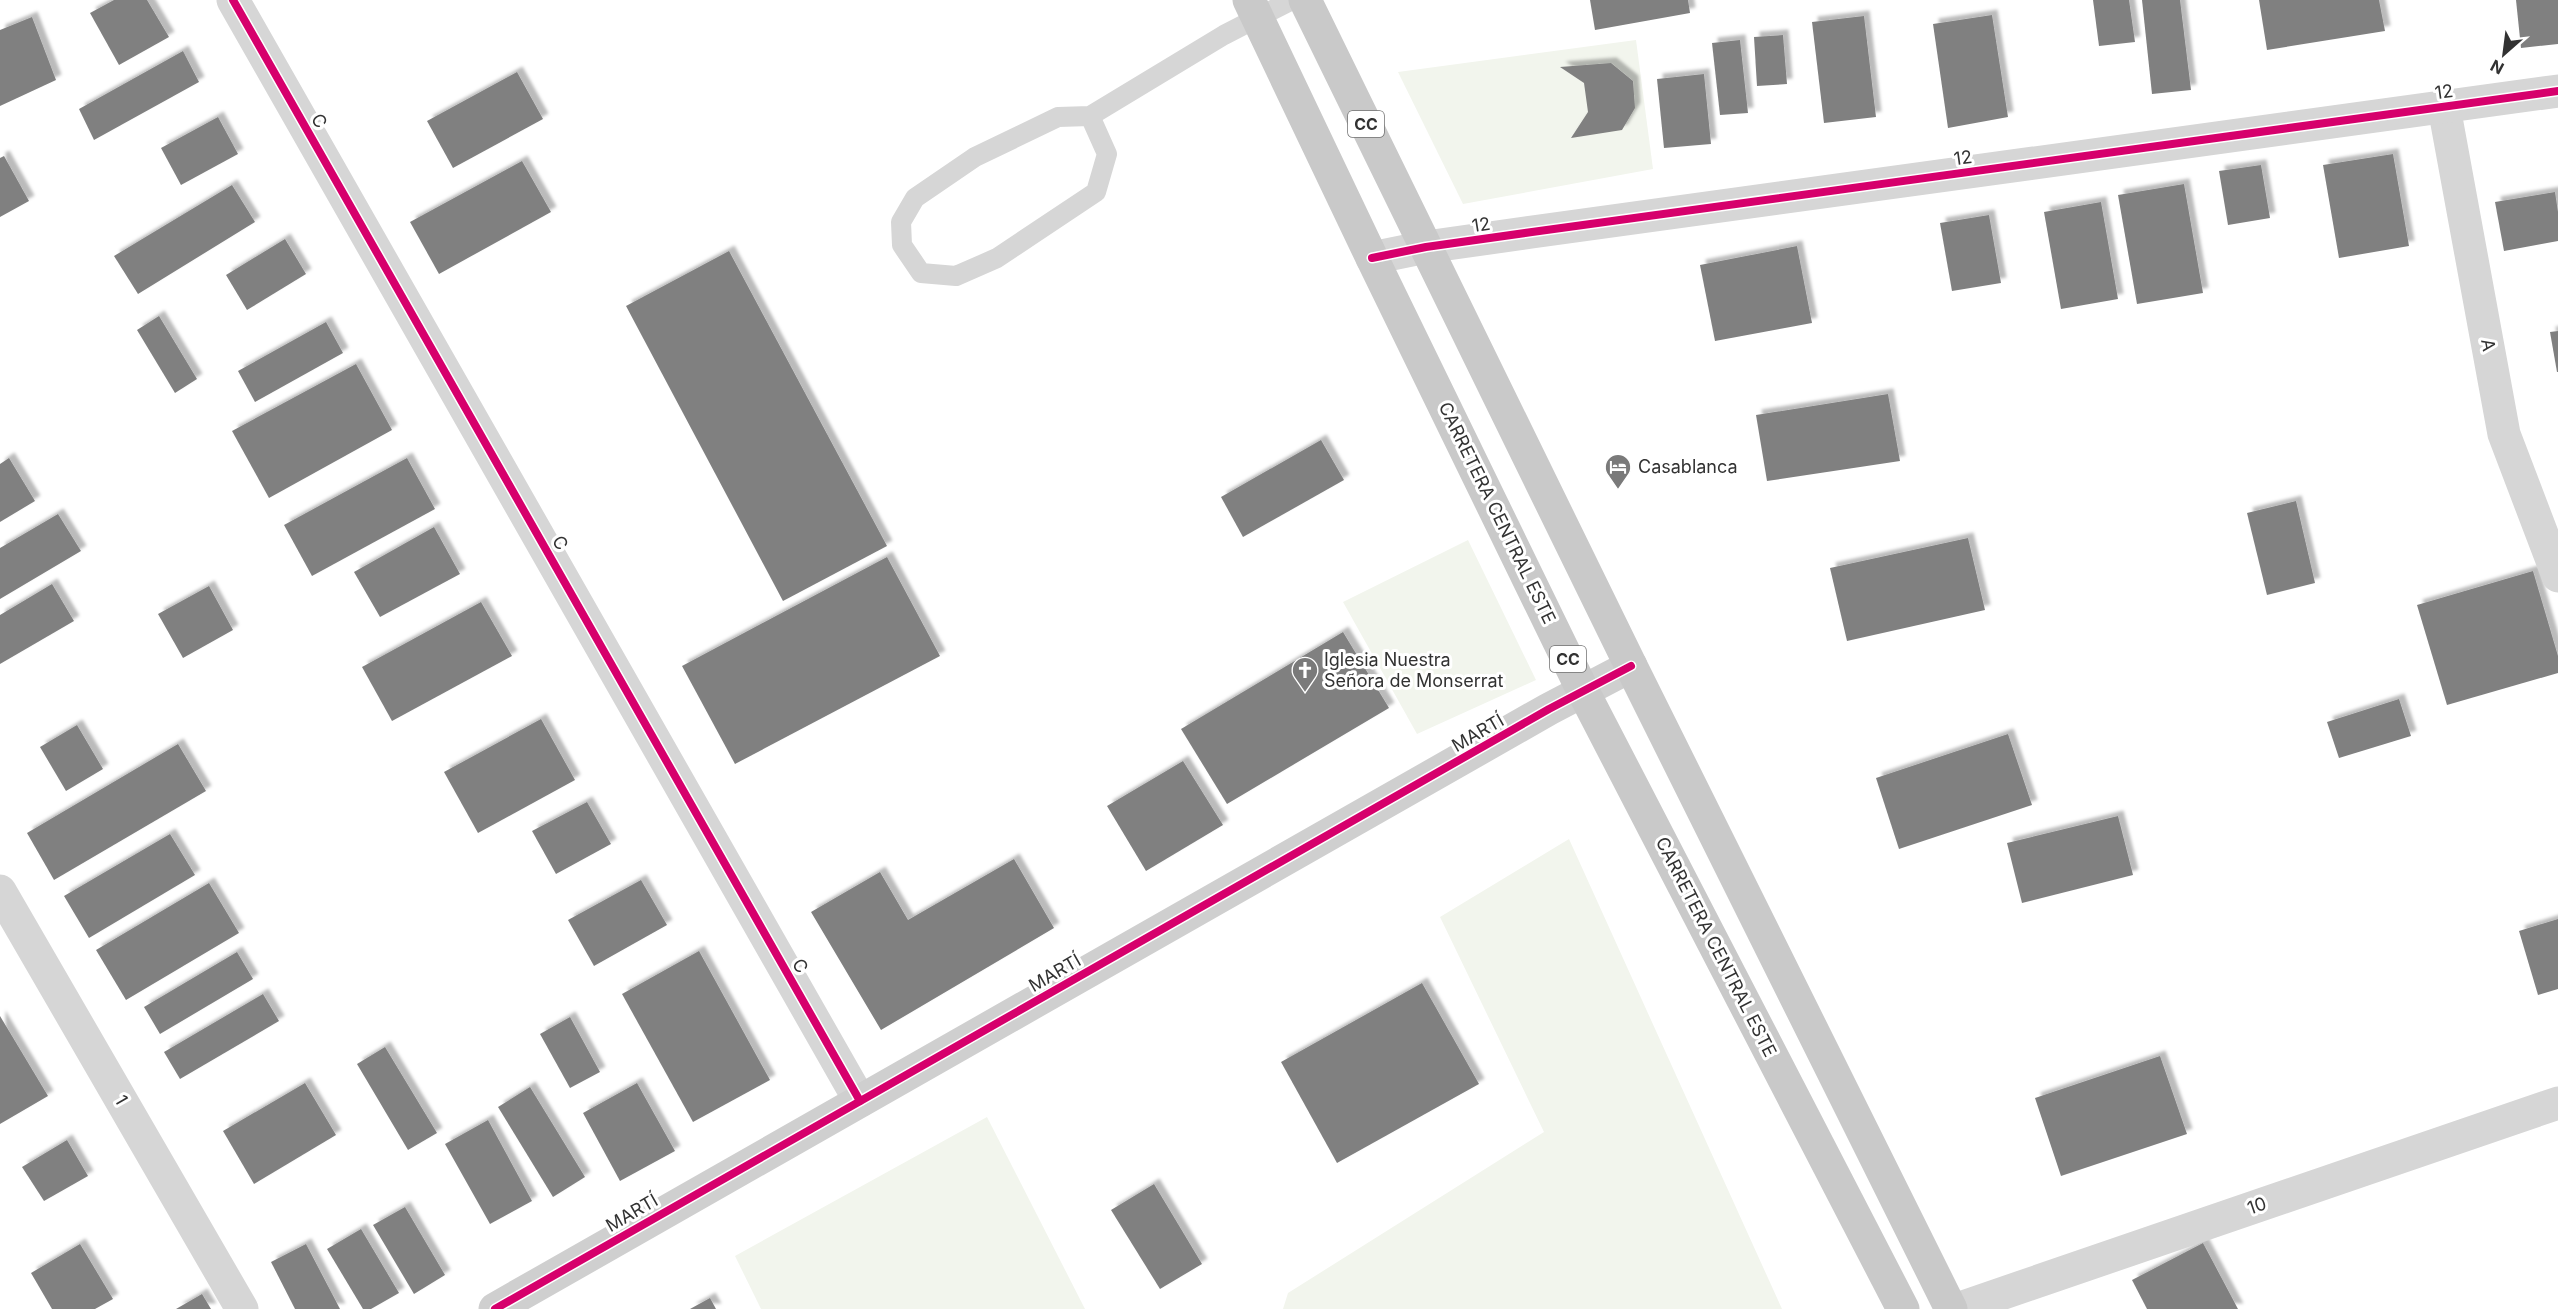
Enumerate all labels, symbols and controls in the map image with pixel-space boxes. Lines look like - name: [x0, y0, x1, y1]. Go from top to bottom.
- north arrow: [2474, 24, 2534, 84]
- text: N: [2487, 56, 2507, 79]
- street label: 12: [2433, 80, 2454, 103]
- street label: C: [307, 110, 332, 132]
- road number: CC: [1348, 111, 1384, 137]
- street label: 12: [1952, 146, 1973, 169]
- street label: 12: [1470, 213, 1492, 236]
- street label: A: [2477, 337, 2500, 353]
- street label: CARRETERA CENTRAL ESTE: [1435, 399, 1560, 627]
- hotel icon: Casablanca: [1603, 452, 1633, 490]
- place label: Casablanca: [1638, 456, 1738, 477]
- street label: C: [548, 532, 573, 554]
- road number: CC: [1550, 646, 1586, 672]
- place label: Iglesia Nuestra Señora de Monserrat: [1324, 649, 1504, 691]
- church icon: Iglesia Nuestra Señora de Monserrat: [1290, 655, 1320, 693]
- street label: MARTÍ: [1447, 708, 1508, 756]
- street label: CARRETERA CENTRAL ESTE: [1652, 833, 1781, 1060]
- street label: MARTÍ: [1024, 948, 1085, 996]
- street label: C: [788, 955, 813, 977]
- street label: 1: [111, 1091, 132, 1108]
- street label: MARTÍ: [601, 1188, 662, 1236]
- street label: 10: [2245, 1193, 2269, 1218]

